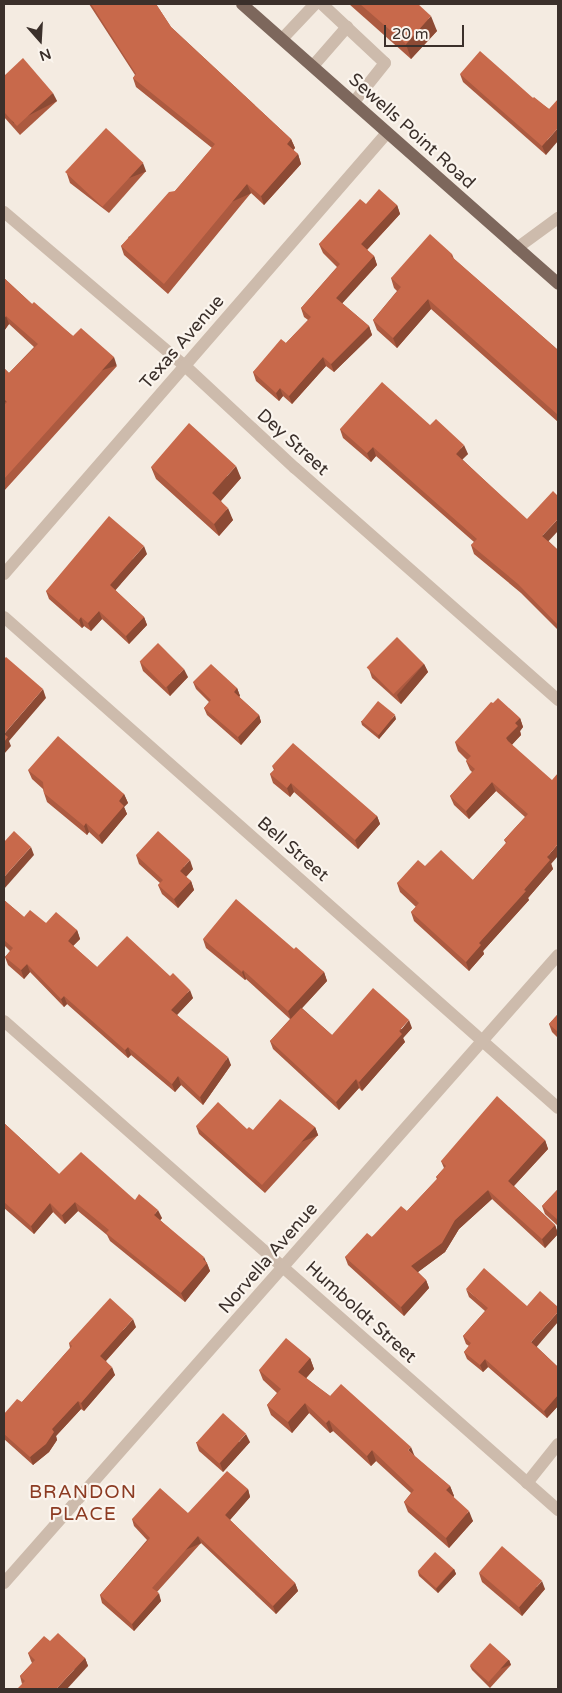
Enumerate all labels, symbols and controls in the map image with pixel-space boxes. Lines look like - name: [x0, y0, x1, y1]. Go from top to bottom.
- north arrow: [15, 15, 65, 65]
- scale bar: [387, 15, 467, 47]
- text: 20 m: [392, 25, 429, 43]
- text: N: [37, 45, 53, 65]
- street label: Sewells Point Road: [344, 69, 480, 193]
- street label: Texas Avenue: [135, 291, 229, 393]
- street label: Dey Street: [253, 404, 333, 480]
- street label: Bell Street: [253, 812, 333, 886]
- street label: Norvella Avenue: [214, 1198, 322, 1318]
- street label: Humboldt Street: [301, 1256, 421, 1368]
- district label: BRANDON PLACE: [28, 1482, 138, 1526]

